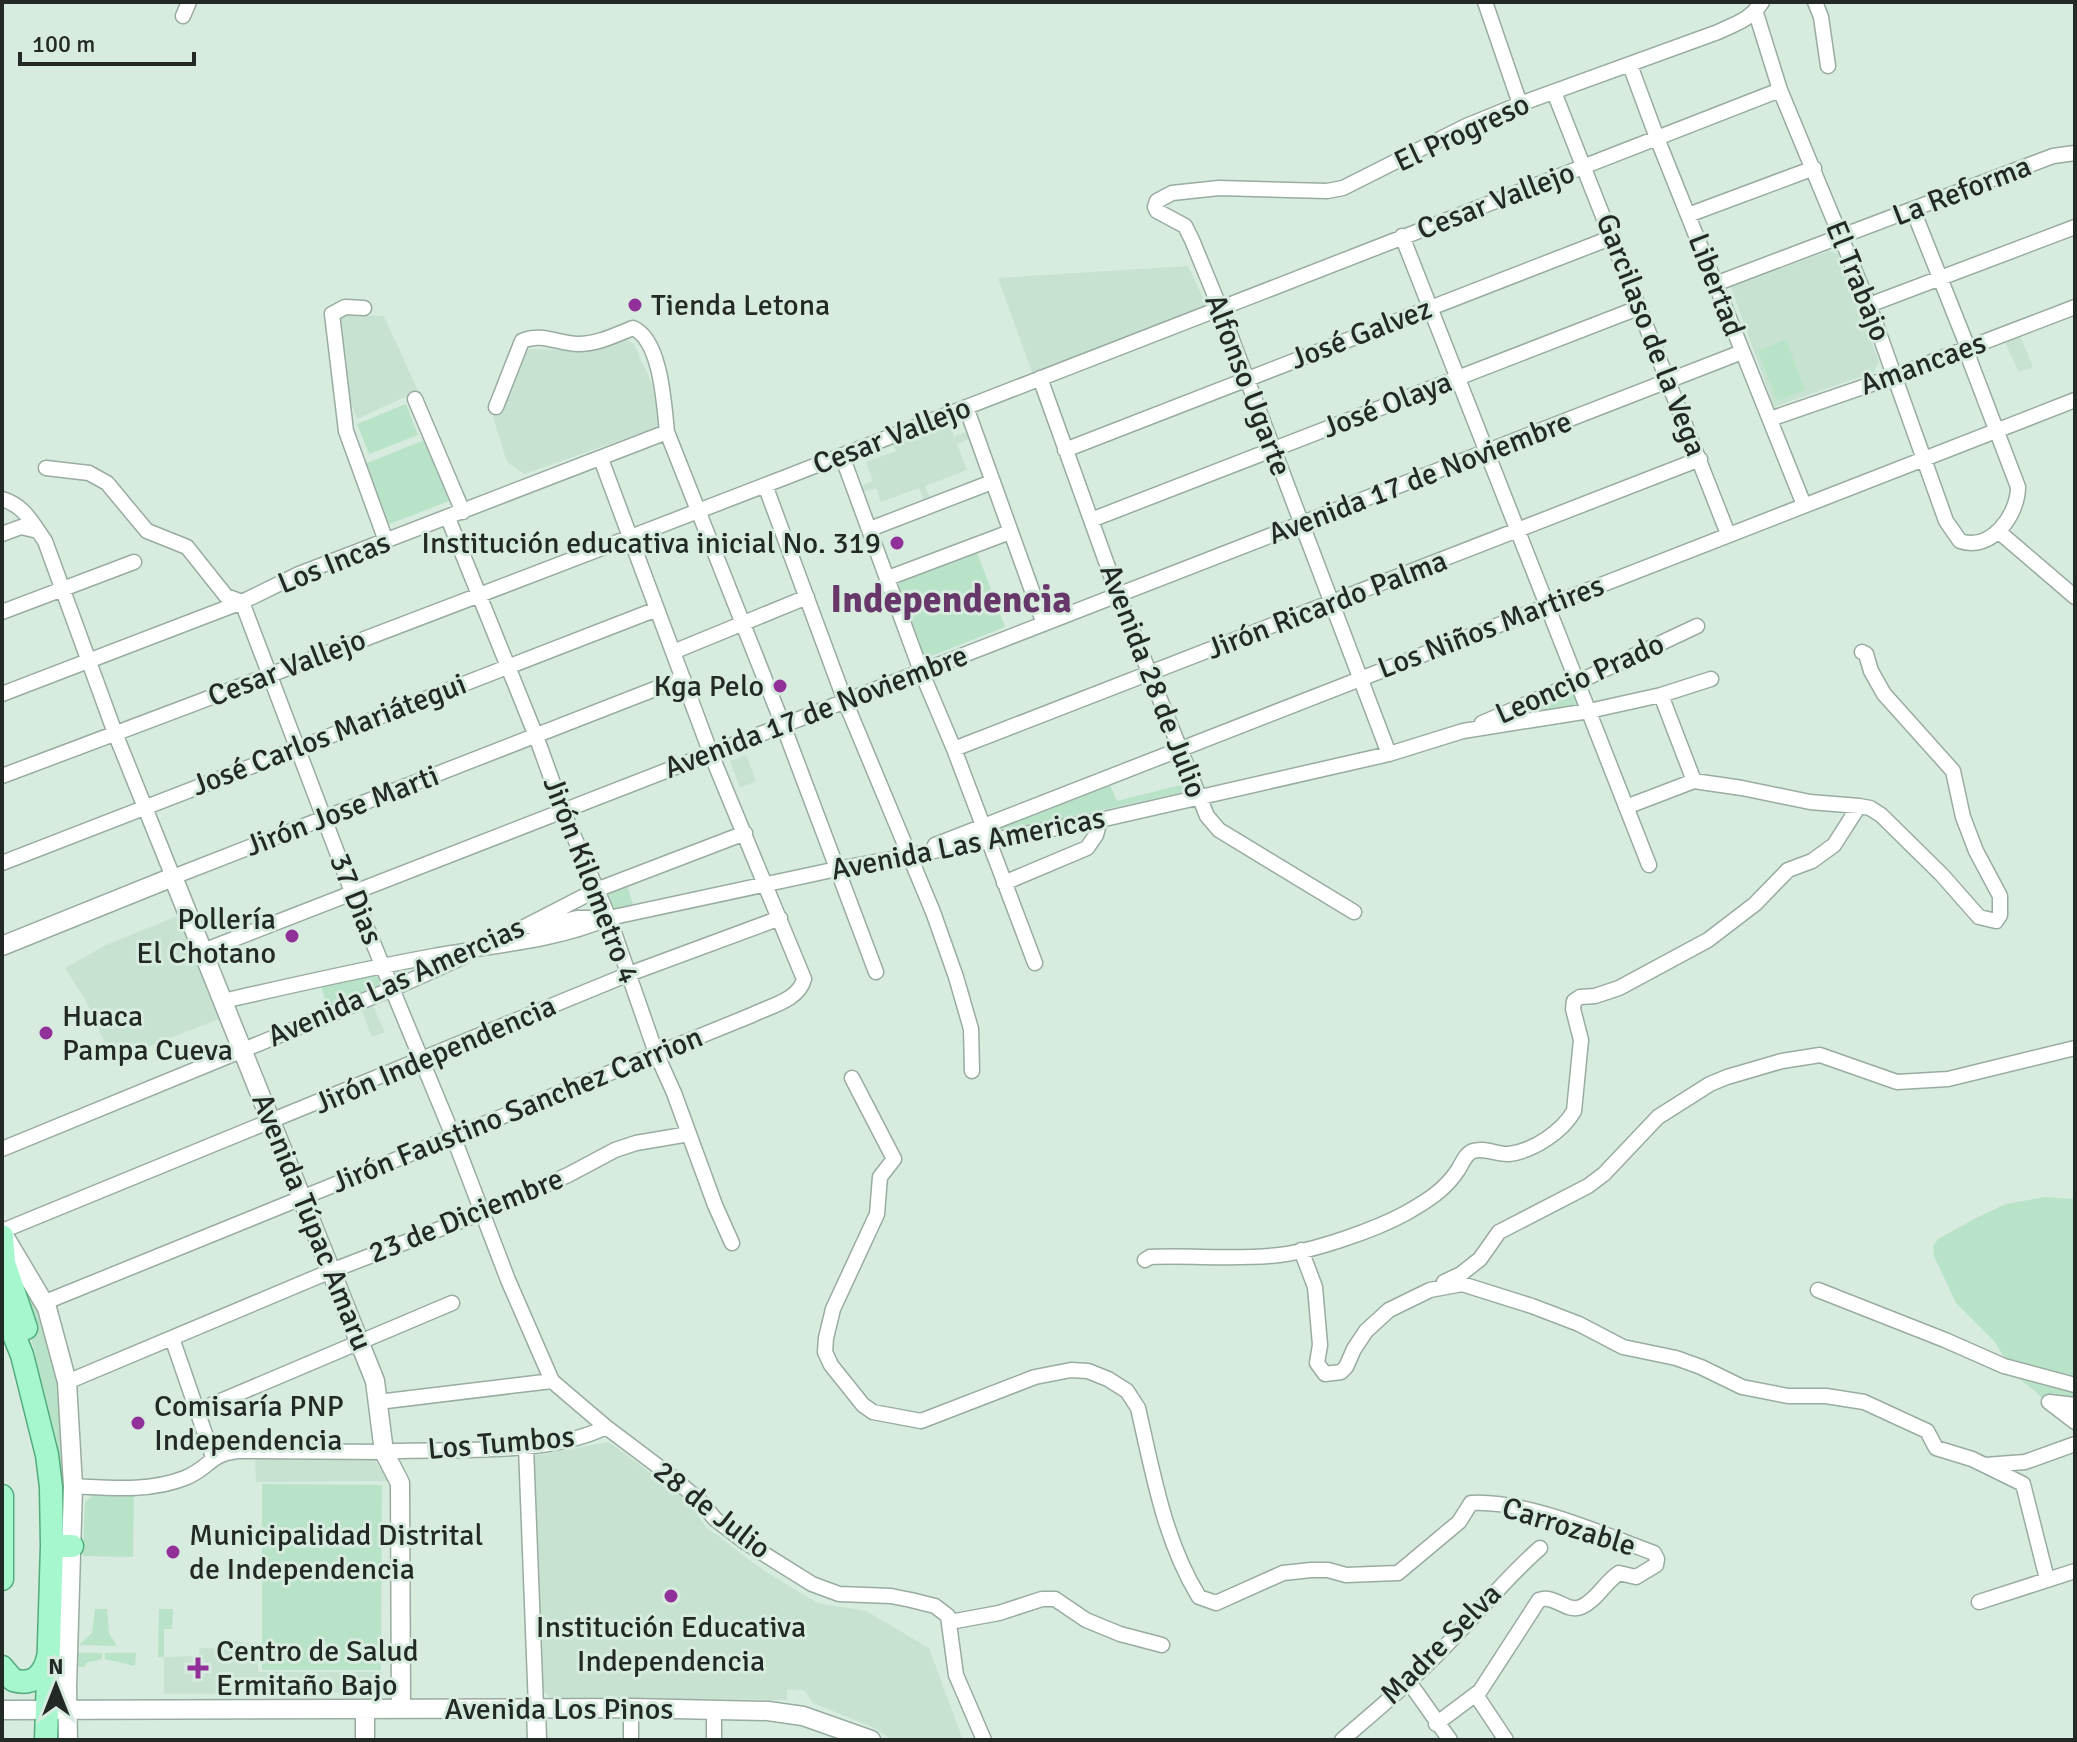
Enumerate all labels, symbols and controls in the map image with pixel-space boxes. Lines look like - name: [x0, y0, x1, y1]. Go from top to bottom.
- scale bar: [20, 16, 194, 66]
- text: 100 m: [32, 29, 95, 59]
- street label: El Progreso: [1388, 86, 1536, 180]
- street label: La Reforma: [1888, 148, 2036, 234]
- street label: Cesar Vallejo: [1412, 154, 1580, 248]
- street label: Garcilaso de la Vega: [1588, 208, 1714, 462]
- street label: El Trabajo: [1817, 215, 1899, 347]
- street label: Libertad: [1680, 228, 1752, 342]
- place label: Tienda Letona: [651, 287, 830, 324]
- street label: Alfonso Ugarte: [1196, 289, 1300, 481]
- street label: José Galvez: [1285, 290, 1437, 378]
- marker: Tienda Letona: [626, 296, 644, 314]
- street label: Amancaes: [1855, 324, 1991, 404]
- street label: José Olaya: [1317, 363, 1457, 447]
- street label: Cesar Vallejo: [808, 389, 976, 483]
- street label: Avenida 17 de Noviembre: [1263, 403, 1577, 553]
- street label: Los Incas: [272, 524, 396, 602]
- place label: Institución educativa inicial No. 319: [421, 525, 881, 562]
- marker: Institución educativa inicial No. 319: [888, 534, 906, 552]
- street label: Jirón Ricardo Palma: [1202, 542, 1452, 668]
- street label: Avenida 28 de Julio: [1091, 559, 1215, 803]
- street label: Los Niños Martires: [1373, 567, 1609, 687]
- district label: Independencia: [830, 576, 1072, 623]
- street label: Cesar Vallejo: [203, 621, 371, 715]
- street label: Leoncio Prado: [1490, 625, 1670, 733]
- street label: Avenida 17 de Noviembre: [659, 637, 973, 787]
- street label: José Carlos Mariátegui: [186, 666, 472, 804]
- place label: Kga Pelo: [654, 668, 764, 705]
- marker: Kga Pelo: [771, 677, 789, 695]
- street label: Jirón Jose Marti: [240, 757, 444, 865]
- street label: Jirón Kilometro 4: [534, 771, 648, 989]
- street label: Avenida Las Americas: [828, 799, 1108, 889]
- street label: 37 Dias: [321, 848, 391, 950]
- place label: Pollería El Chotano: [136, 901, 276, 972]
- street label: Avenida Las Amercias: [262, 909, 530, 1055]
- marker: Pollería El Chotano: [283, 927, 301, 945]
- street label: Jirón Independencia: [309, 987, 561, 1123]
- place label: Huaca Pampa Cueva: [62, 998, 233, 1069]
- street label: Jirón Faustino Sanchez Carrion: [326, 1018, 708, 1202]
- marker: Huaca Pampa Cueva: [37, 1024, 55, 1042]
- street label: Avenida Túpac Amaru: [244, 1088, 380, 1356]
- street label: 23 de Diciembre: [363, 1160, 569, 1272]
- place label: Comisaría PNP Independencia: [154, 1388, 344, 1459]
- marker: Comisaría PNP Independencia: [129, 1414, 147, 1432]
- street label: Los Tumbos: [426, 1418, 576, 1468]
- street label: 28 de Julio: [646, 1453, 778, 1567]
- street label: Carrozable: [1498, 1489, 1640, 1565]
- place label: Municipalidad Distrital de Independencia: [189, 1517, 483, 1588]
- marker: Municipalidad Distrital de Independencia: [164, 1543, 182, 1561]
- street label: Madre Selva: [1373, 1576, 1509, 1712]
- marker: Institución Educativa Independencia: [662, 1587, 680, 1605]
- place label: Institución Educativa Independencia: [536, 1609, 806, 1680]
- place label: Centro de Salud Ermitaño Bajo: [216, 1633, 419, 1704]
- north arrow: [16, 1646, 96, 1726]
- text: N: [48, 1653, 64, 1680]
- marker: Centro de Salud Ermitaño Bajo: [187, 1657, 209, 1679]
- street label: Avenida Los Pinos: [445, 1691, 673, 1728]

